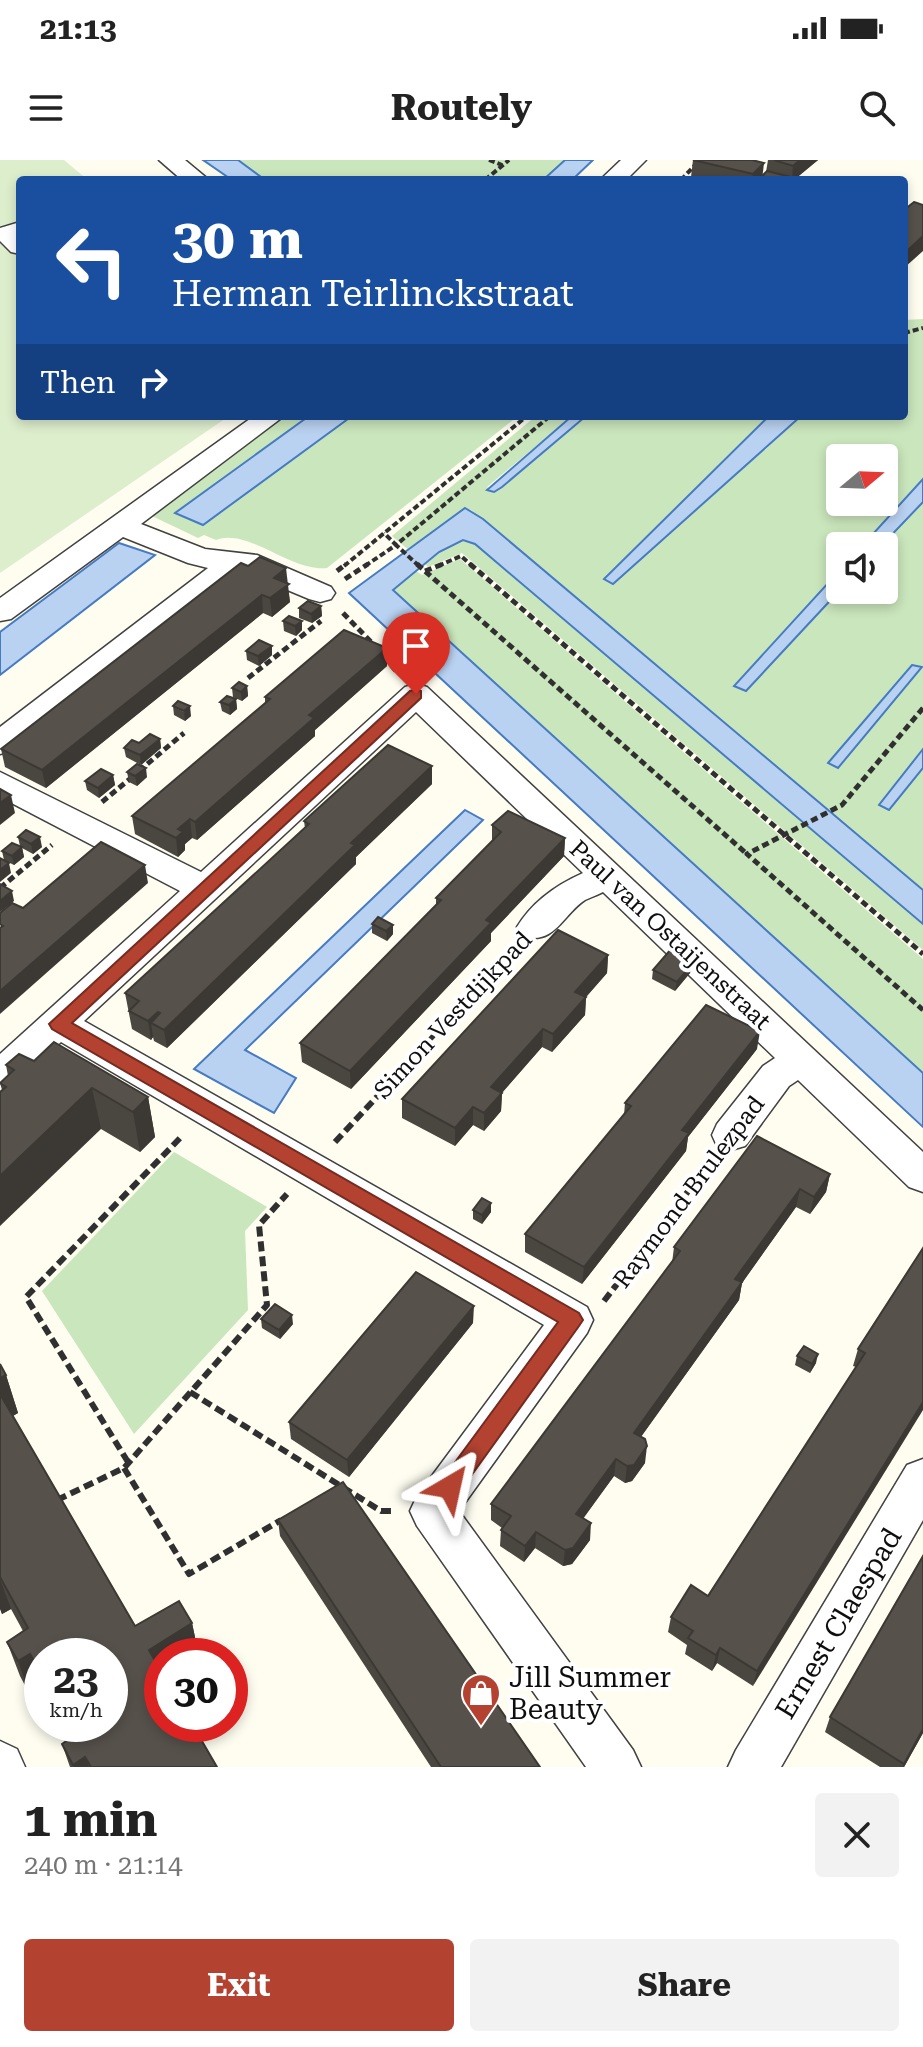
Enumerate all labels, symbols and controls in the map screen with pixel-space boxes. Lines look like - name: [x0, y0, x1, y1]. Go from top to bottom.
- text: 21:13: [40, 11, 117, 46]
- icon: menu: [24, 86, 68, 130]
- icon: search: [855, 86, 899, 130]
- text: Routely: [391, 87, 532, 129]
- text: 30 m: [172, 206, 303, 272]
- icon: left: [40, 208, 144, 312]
- text: Herman Teirlinckstraat: [172, 273, 574, 315]
- icon: right: [131, 360, 175, 404]
- text: Then: [40, 365, 115, 400]
- north arrow: [826, 444, 898, 516]
- map controls: [826, 444, 898, 604]
- button: sound: [826, 532, 898, 604]
- pin: [382, 612, 450, 694]
- icon: arrive: [394, 624, 438, 668]
- street label: Paul van Ostaijenstraat: [564, 835, 776, 1035]
- street label: Simon Vestdijkpad: [368, 926, 538, 1104]
- street label: Raymond Brulezpad: [608, 1091, 770, 1293]
- position arrow: [408, 1445, 492, 1529]
- street label: Ernest Claespad: [768, 1522, 908, 1725]
- speed limit sign: 30: [144, 1638, 248, 1742]
- text: 23: [54, 1656, 98, 1703]
- place label: Jill Summer Beauty: [509, 1661, 671, 1726]
- shop icon: Jill Summer Beauty: [460, 1672, 502, 1727]
- text: km/h: [49, 1698, 103, 1722]
- text: 1 min: [24, 1792, 157, 1848]
- button: close: [815, 1793, 899, 1877]
- text: 240 m · 21:14: [24, 1850, 183, 1880]
- button: Exit: [24, 1939, 454, 2031]
- button: Share: [470, 1939, 899, 2031]

